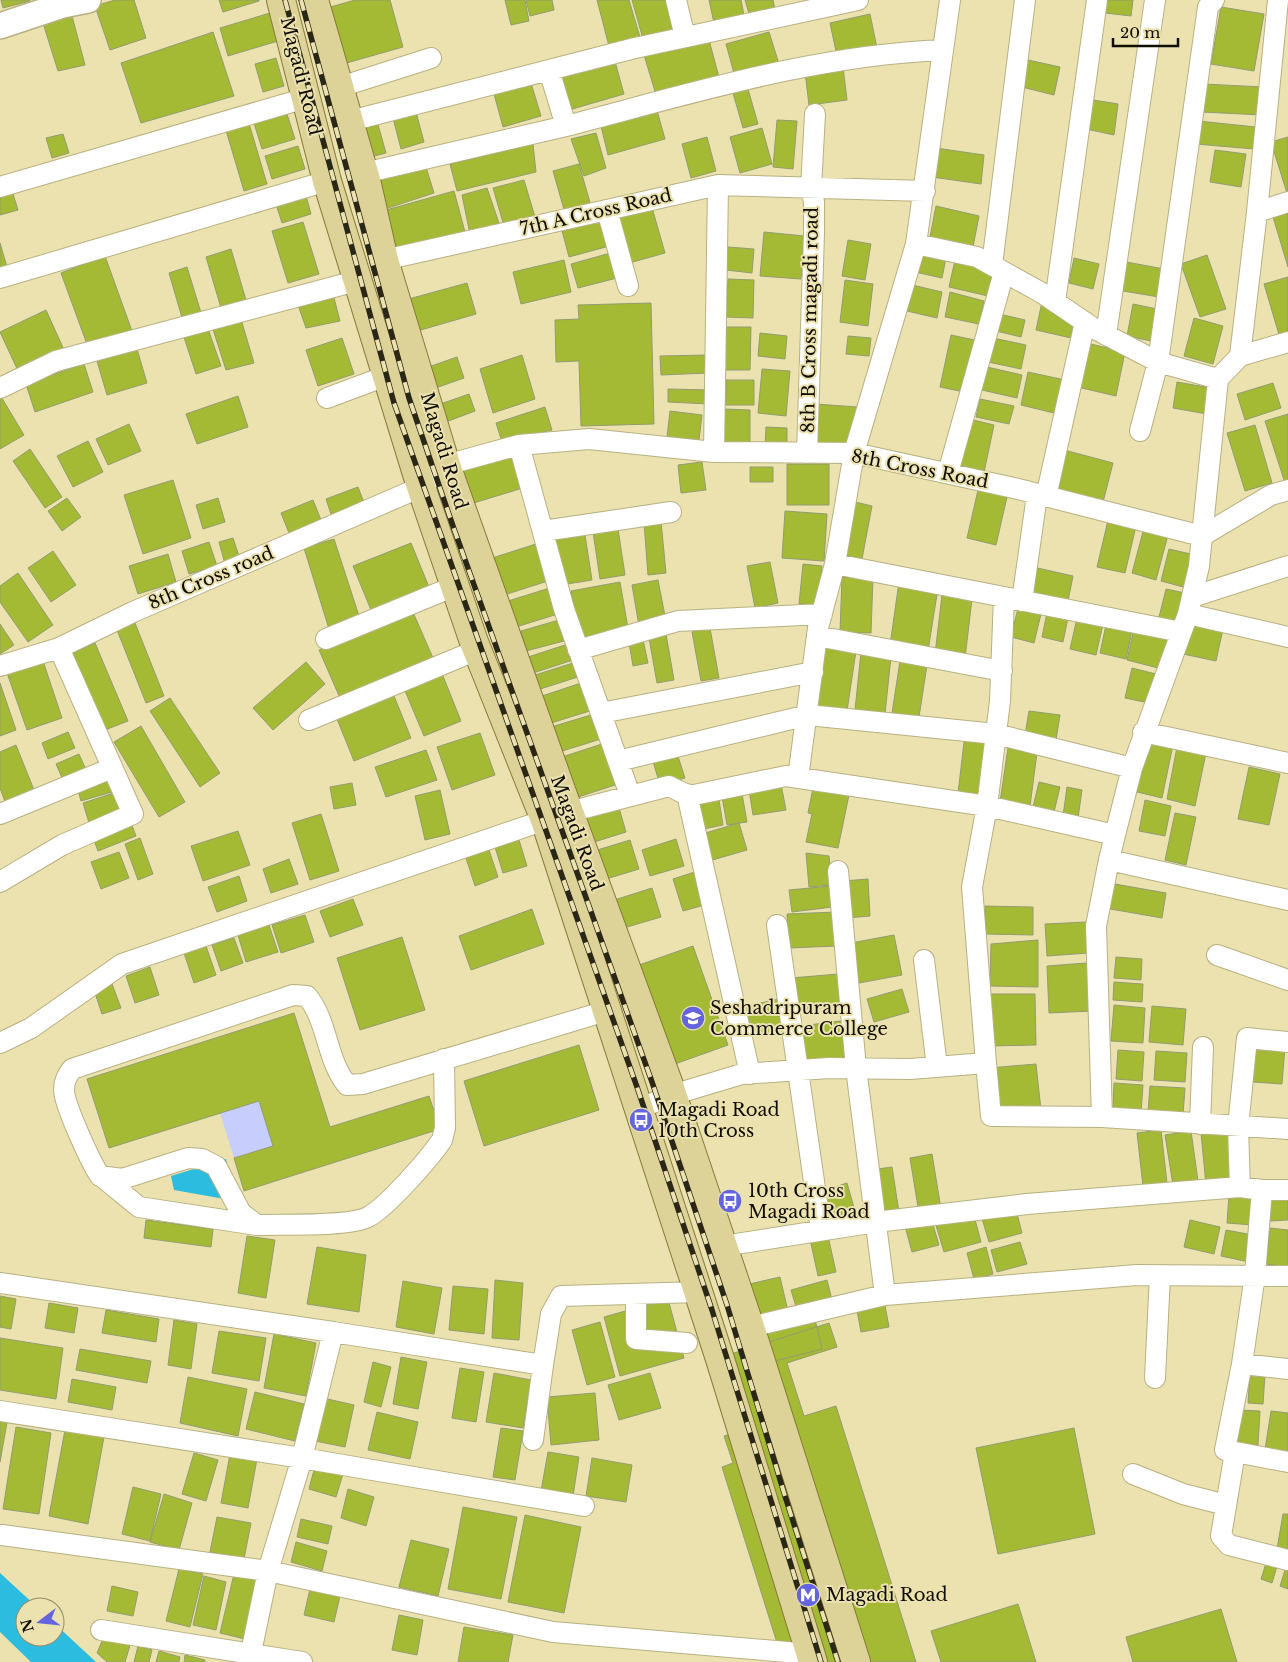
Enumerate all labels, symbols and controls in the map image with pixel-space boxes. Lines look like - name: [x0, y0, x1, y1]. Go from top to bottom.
- street label: Magadi Road: [276, 14, 326, 138]
- scale bar: [1113, 15, 1178, 47]
- text: 20 m: [1120, 23, 1160, 42]
- street label: 7th A Cross Road: [518, 184, 674, 240]
- street label: 8th B Cross magadi road: [797, 207, 823, 433]
- street label: Magadi Road: [416, 390, 472, 512]
- street label: 8th Cross Road: [850, 445, 990, 493]
- street label: 8th Cross road: [145, 542, 277, 614]
- street label: Magadi Road: [546, 772, 608, 894]
- place label: Seshadripuram Commerce College: [710, 997, 888, 1040]
- school or university icon: Seshadripuram Commerce College: [680, 1005, 706, 1031]
- place label: Magadi Road 10th Cross: [658, 1099, 780, 1142]
- bus stop icon: Magadi Road 10th Cross: [628, 1107, 654, 1133]
- place label: 10th Cross Magadi Road: [748, 1180, 870, 1223]
- bus stop icon: 10th Cross Magadi Road: [717, 1188, 743, 1214]
- metro station icon: Magadi Road: [795, 1582, 821, 1608]
- place label: Magadi Road: [826, 1584, 948, 1606]
- north arrow: [15, 1597, 65, 1647]
- text: N: [17, 1617, 38, 1634]

